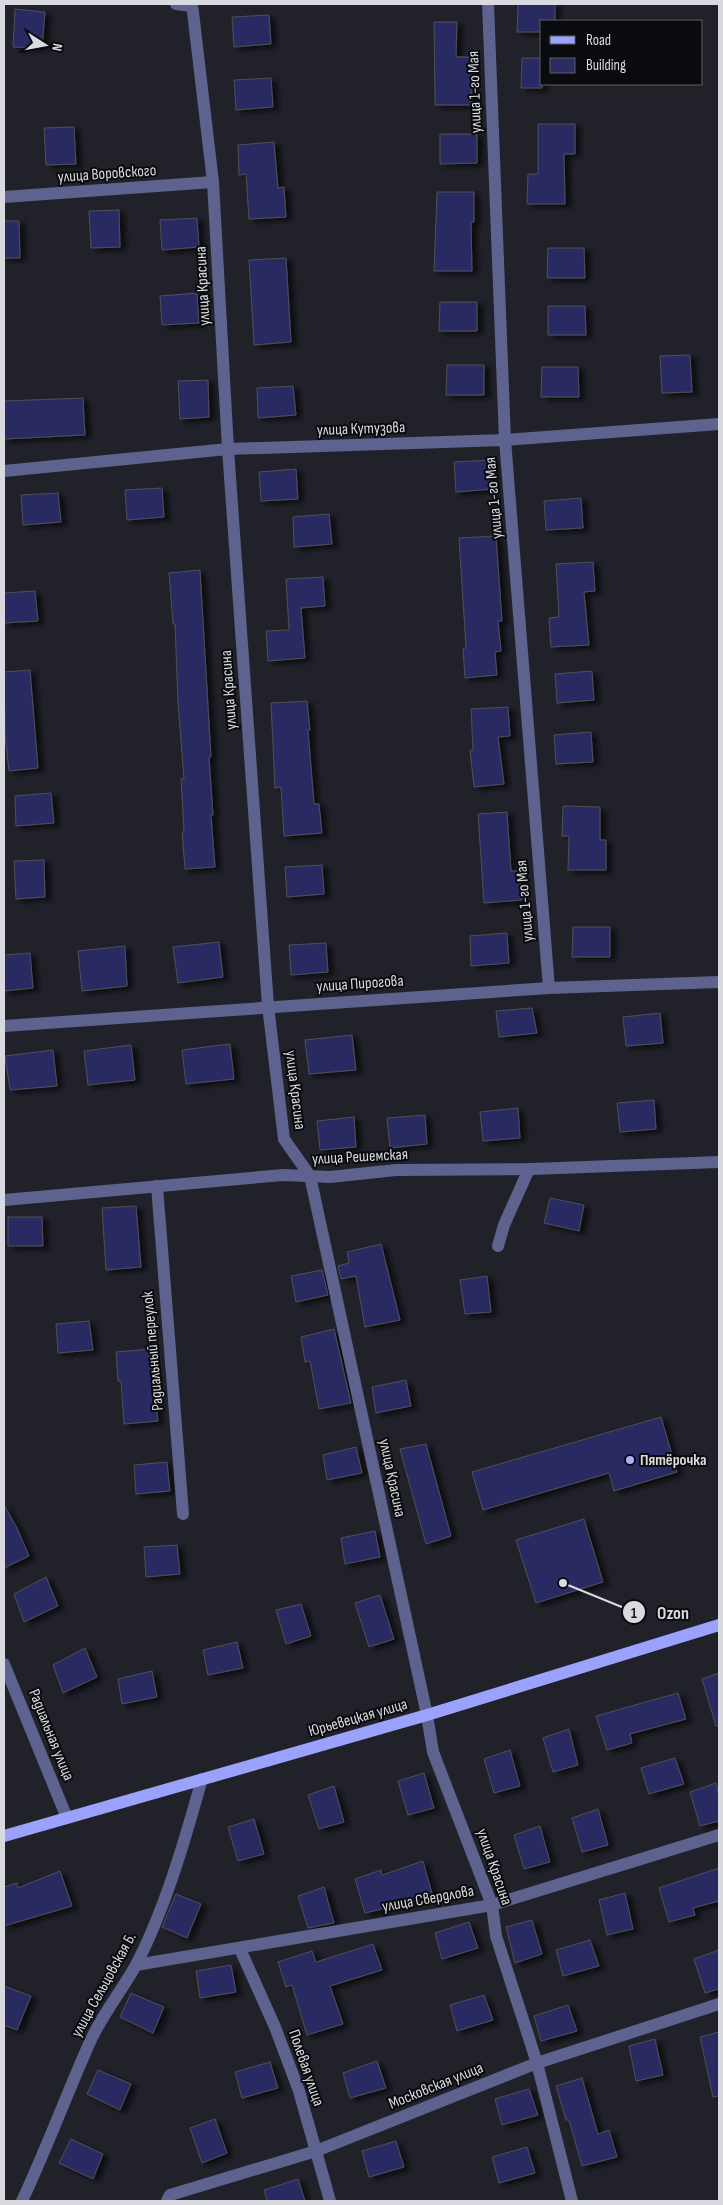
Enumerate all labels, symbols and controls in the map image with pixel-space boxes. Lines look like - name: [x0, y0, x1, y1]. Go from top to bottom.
- north arrow: [20, 20, 70, 70]
- legend: [540, 20, 703, 85]
- text: Road: [586, 31, 611, 50]
- text: N: [48, 42, 66, 53]
- street label: улица 1-го Мая: [464, 51, 486, 133]
- text: Building: [586, 56, 626, 75]
- street label: улица Воровского: [57, 161, 157, 187]
- street label: улица Красина: [191, 246, 215, 326]
- street label: улица Кутузова: [316, 418, 406, 440]
- street label: улица 1-го Мая: [481, 456, 507, 540]
- street label: улица Красина: [217, 650, 241, 730]
- street label: улица 1-го Мая: [512, 859, 538, 943]
- street label: улица Пирогова: [316, 971, 404, 997]
- street label: улица Красина: [281, 1049, 309, 1131]
- street label: улица Решемская: [312, 1145, 408, 1169]
- street label: Радиальный переулок: [138, 1290, 168, 1411]
- street label: улица Красина: [374, 1437, 410, 1519]
- place label: Пятёрочка: [640, 1451, 707, 1470]
- marker: Пятёрочка: [624, 1454, 636, 1466]
- callout: Ozon: [622, 1596, 699, 1629]
- text: Ozon: [657, 1603, 689, 1624]
- text: 1: [631, 1604, 637, 1623]
- street label: Радиальная улица: [24, 1687, 78, 1783]
- street label: Юрьевецкая улица: [306, 1695, 410, 1741]
- street label: улица Красина: [472, 1826, 516, 1908]
- street label: улица Свердлова: [381, 1882, 475, 1916]
- street label: улица Сельцовская Б.: [67, 1929, 141, 2041]
- street label: Полевая улица: [284, 2027, 328, 2109]
- street label: Московская улица: [386, 2058, 486, 2114]

